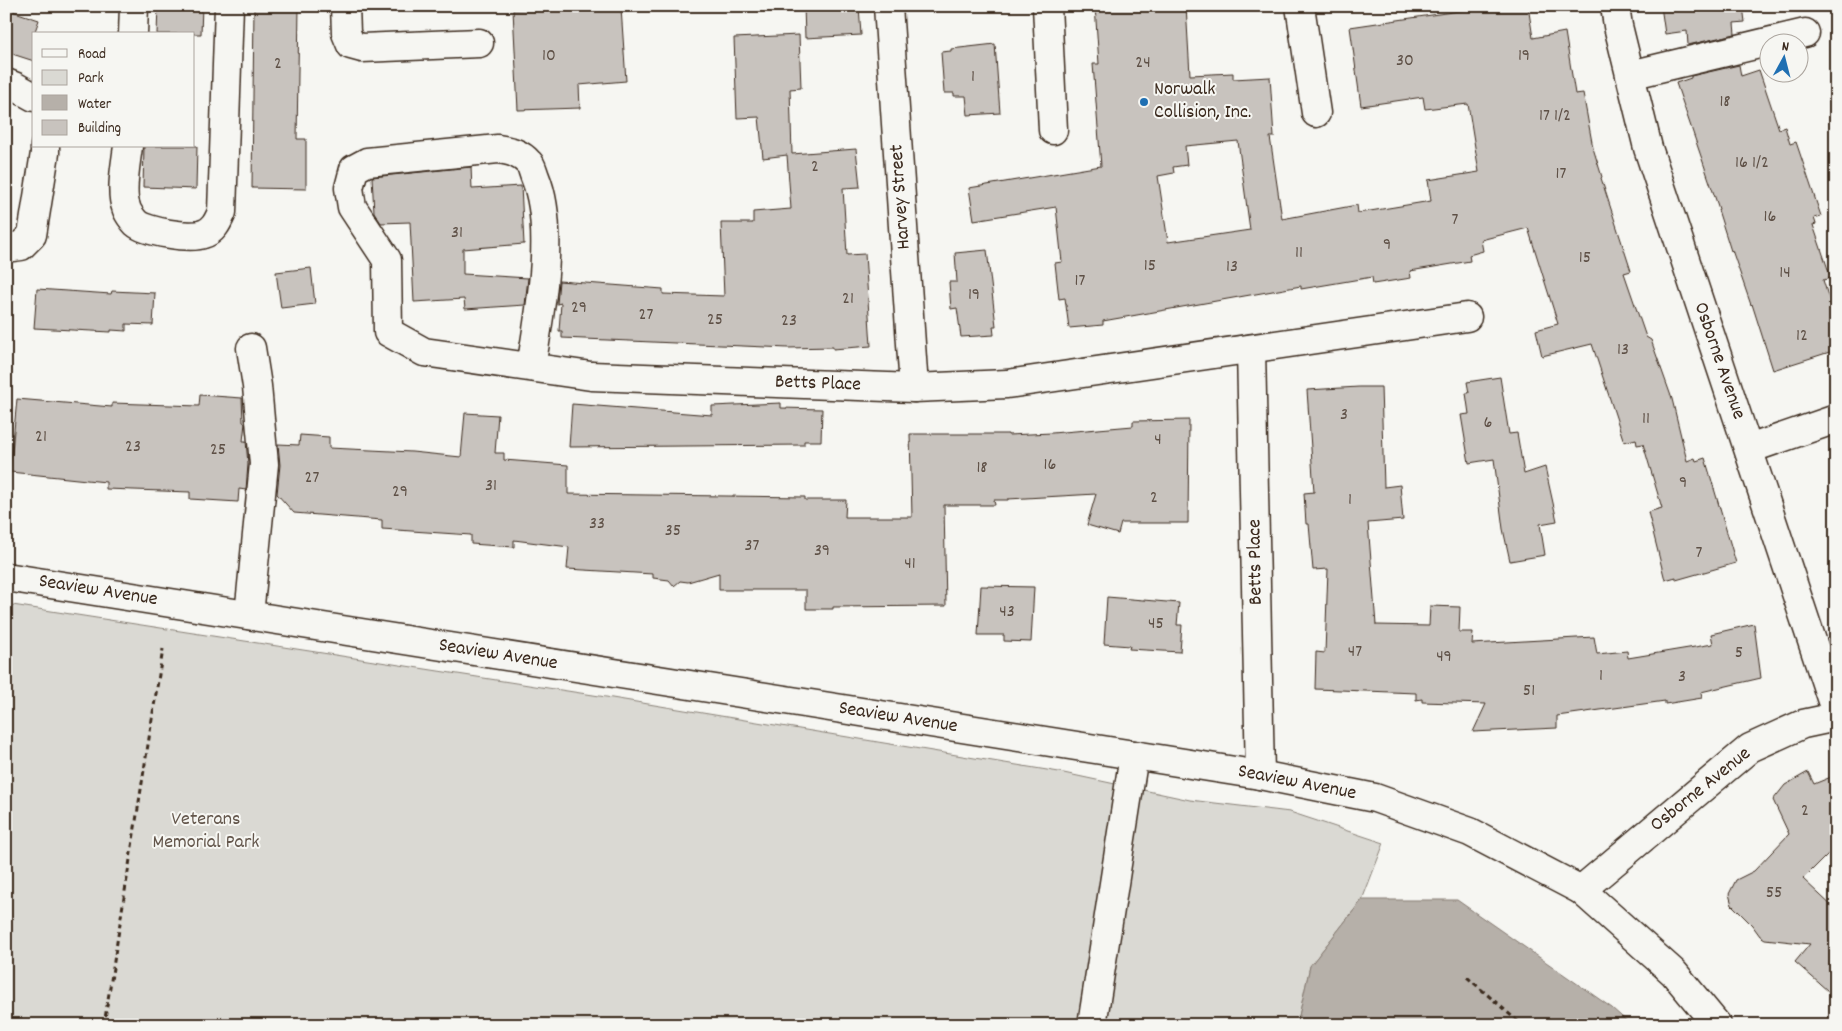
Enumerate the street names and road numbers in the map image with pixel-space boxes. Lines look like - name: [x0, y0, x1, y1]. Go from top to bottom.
- street label: Harvey Street: [883, 143, 919, 251]
- street label: Osborne Avenue: [1686, 299, 1752, 424]
- street label: Betts Place: [774, 369, 862, 400]
- street label: Betts Place: [1241, 519, 1271, 605]
- street label: Seaview Avenue: [37, 568, 160, 614]
- street label: Seaview Avenue: [437, 632, 560, 678]
- street label: Seaview Avenue: [837, 695, 960, 741]
- street label: Osborne Avenue: [1645, 741, 1757, 839]
- street label: Seaview Avenue: [1235, 758, 1359, 808]

